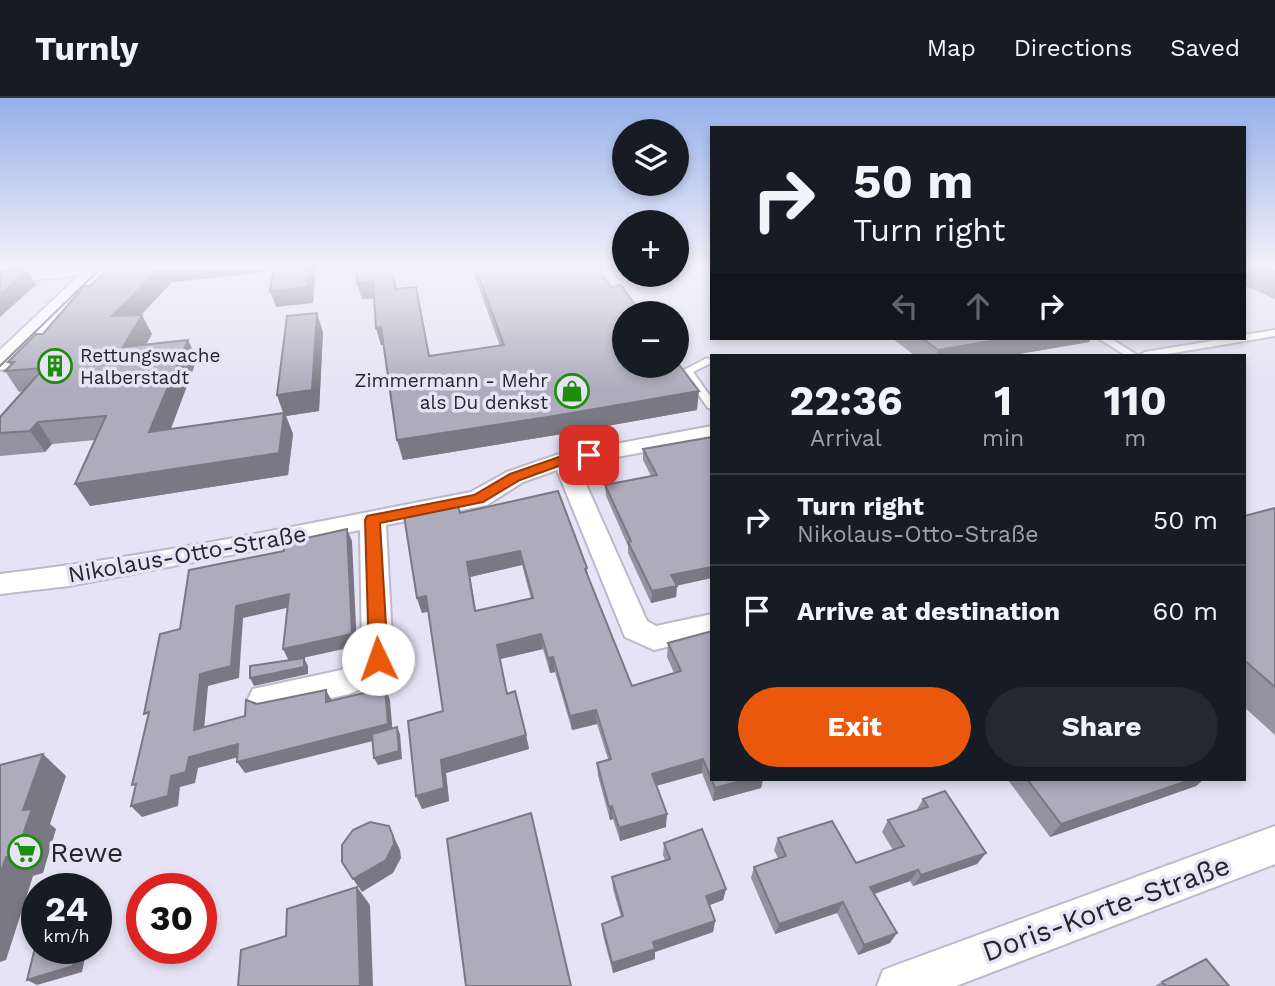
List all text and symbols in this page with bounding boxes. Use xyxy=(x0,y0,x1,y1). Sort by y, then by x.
text: Turnly xyxy=(35,29,138,68)
text: Map xyxy=(927,34,976,62)
text: Directions xyxy=(1014,34,1132,62)
text: Saved xyxy=(1170,34,1240,62)
map controls xyxy=(612,119,689,378)
button: layers xyxy=(612,119,689,196)
text: 50 m xyxy=(853,152,973,210)
icon: right xyxy=(738,154,829,245)
button: + xyxy=(612,210,689,287)
text: Turn right xyxy=(853,211,1005,249)
icon: left xyxy=(886,287,924,325)
icon: ahead xyxy=(959,287,997,325)
icon: right xyxy=(1032,287,1070,325)
button: − xyxy=(612,301,689,378)
place label: Rettungswache Halberstadt xyxy=(80,344,221,389)
building icon: Rettungswache Halberstadt xyxy=(36,347,74,385)
place label: Zimmermann - Mehr als Du denkst xyxy=(354,369,548,414)
shop icon: Zimmermann - Mehr als Du denkst xyxy=(553,372,591,410)
text: 22:36 xyxy=(789,376,903,425)
text: 1 xyxy=(994,376,1012,425)
text: 110 xyxy=(1103,376,1167,425)
pin xyxy=(559,425,619,485)
text: Arrival xyxy=(810,425,882,452)
text: min xyxy=(982,425,1024,452)
text: m xyxy=(1124,425,1146,452)
icon: arrive xyxy=(570,436,608,474)
text: Turn right xyxy=(797,491,924,521)
icon: right xyxy=(738,501,776,539)
text: 50 m xyxy=(1153,505,1218,535)
street label: Nikolaus-Otto-Straße xyxy=(66,520,308,589)
text: Nikolaus-Otto-Straße xyxy=(797,521,1038,548)
icon: arrive xyxy=(738,592,776,630)
text: Arrive at destination xyxy=(797,596,1060,626)
text: 60 m xyxy=(1152,596,1218,626)
position arrow xyxy=(341,622,415,696)
button: Exit xyxy=(738,687,971,767)
button: Share xyxy=(985,687,1218,767)
supermarket icon: Rewe xyxy=(6,833,44,871)
place label: Rewe xyxy=(50,836,123,869)
street label: Doris-Korte-Straße xyxy=(978,848,1234,969)
speed limit sign: 30 xyxy=(126,873,217,964)
text: 24 xyxy=(45,888,88,930)
text: km/h xyxy=(43,925,90,946)

